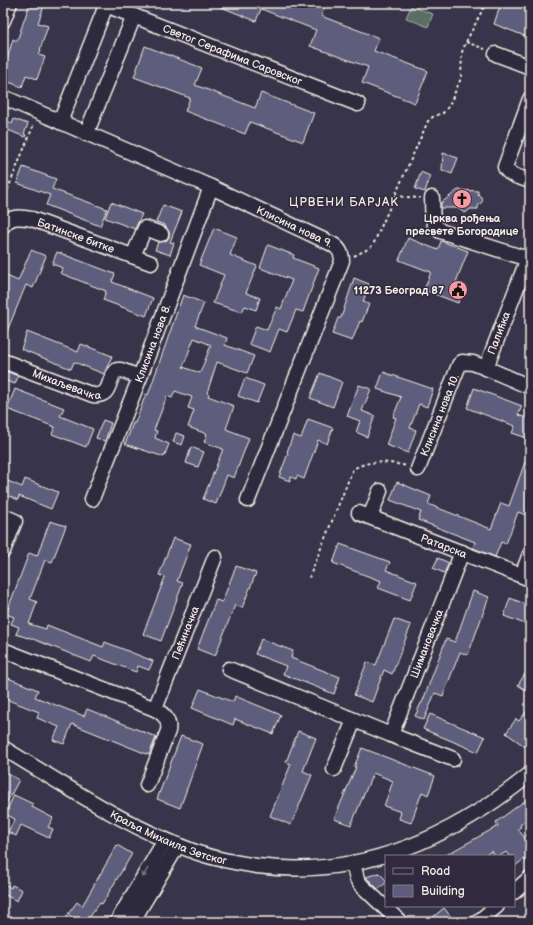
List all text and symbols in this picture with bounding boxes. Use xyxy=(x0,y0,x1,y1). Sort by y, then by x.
street label: Светог Серафима Саровског xyxy=(161,22,305,88)
church icon: Црква рођења пресвете Богородице xyxy=(451,188,473,210)
district label: ЦРВЕНИ БАРЈАК xyxy=(289,195,399,210)
street label: Клисина нова 9. xyxy=(254,203,335,250)
place label: Црква рођења пресвете Богородице xyxy=(406,212,518,238)
street label: Батинске битке xyxy=(36,215,116,255)
public building icon: 11273 Београд 87 xyxy=(447,279,469,301)
place label: 11273 Београд 87 xyxy=(354,284,444,297)
street label: Клисина нова 8. xyxy=(132,302,173,384)
street label: Палићка xyxy=(485,309,513,356)
street label: Михаљевачка xyxy=(31,366,102,402)
street label: Клисина нова 10. xyxy=(417,372,461,458)
street label: Ратарска xyxy=(419,531,469,561)
street label: Пећиначка xyxy=(169,604,202,661)
street label: Шимановачка xyxy=(407,607,446,680)
street label: Краља Михаила Зетског xyxy=(108,807,229,867)
legend xyxy=(385,855,515,907)
text: Road xyxy=(421,864,450,879)
one-way arrow xyxy=(142,867,149,879)
text: Building xyxy=(421,884,465,899)

